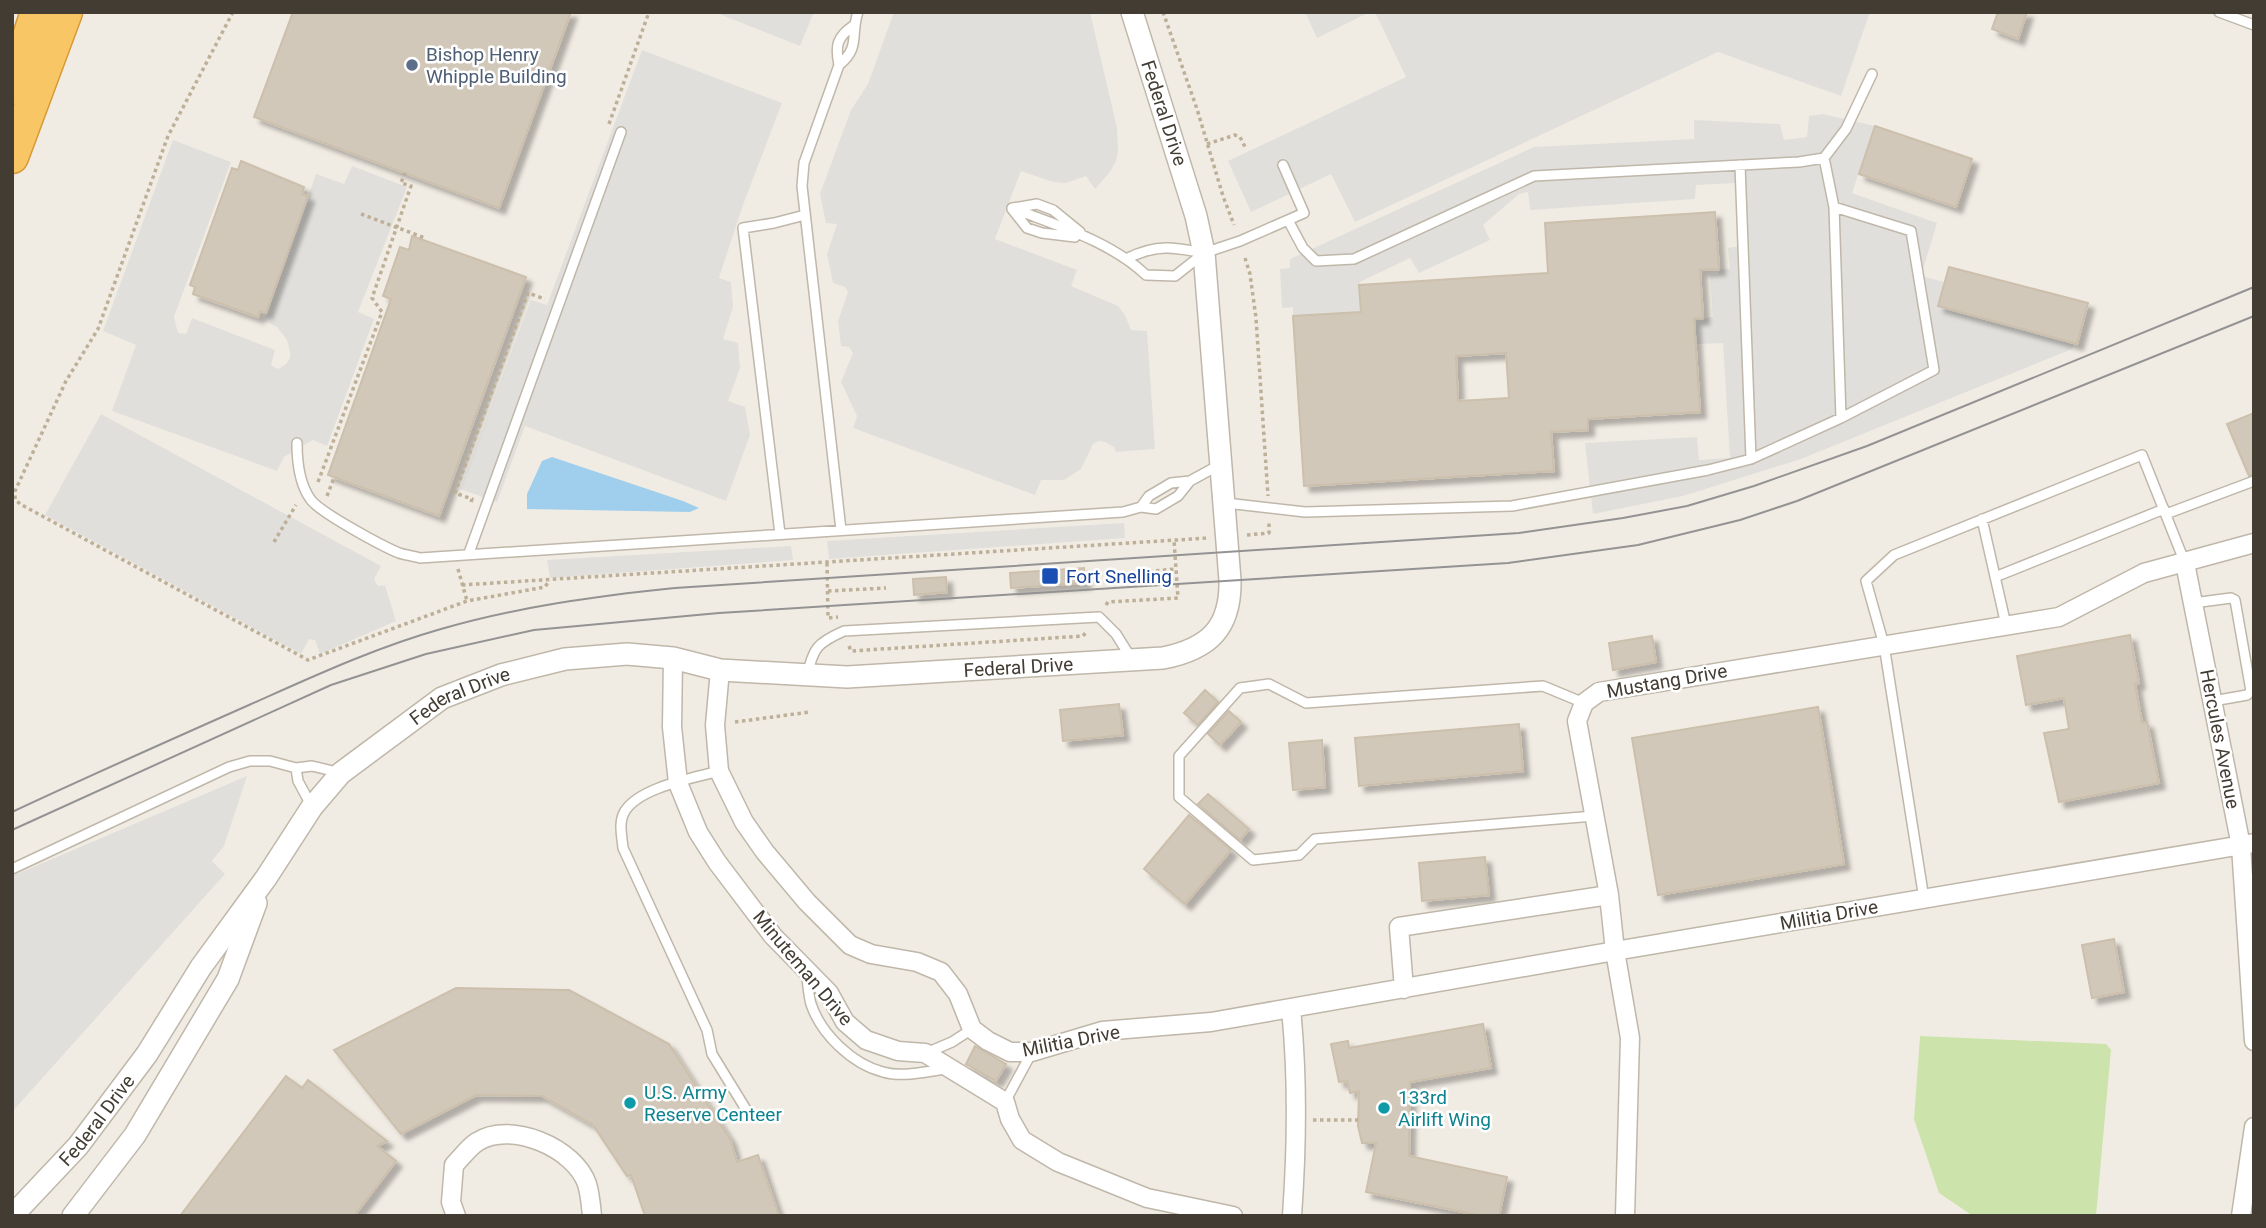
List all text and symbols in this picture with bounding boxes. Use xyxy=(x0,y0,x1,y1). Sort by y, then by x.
place label: Bishop Henry Whipple Building xyxy=(426,43,567,88)
marker: Bishop Henry Whipple Building xyxy=(404,57,420,73)
street label: Federal Drive xyxy=(1136,57,1192,169)
place label: Fort Snelling xyxy=(1066,565,1172,588)
marker: Fort Snelling xyxy=(1040,566,1060,586)
street label: Federal Drive xyxy=(963,652,1074,681)
street label: Mustang Drive xyxy=(1605,659,1729,703)
street label: Federal Drive xyxy=(405,662,512,730)
street label: Hercules Avenue xyxy=(2195,667,2245,811)
street label: Militia Drive xyxy=(1778,895,1880,935)
street label: Minuteman Drive xyxy=(748,906,858,1030)
street label: Militia Drive xyxy=(1020,1020,1122,1062)
street label: Federal Drive xyxy=(54,1070,139,1171)
place label: U.S. Army Reserve Centeer xyxy=(644,1081,782,1126)
place label: 133rd Airlift Wing xyxy=(1398,1086,1491,1131)
marker: U.S. Army Reserve Centeer xyxy=(622,1095,638,1111)
marker: 133rd Airlift Wing xyxy=(1376,1100,1392,1116)

